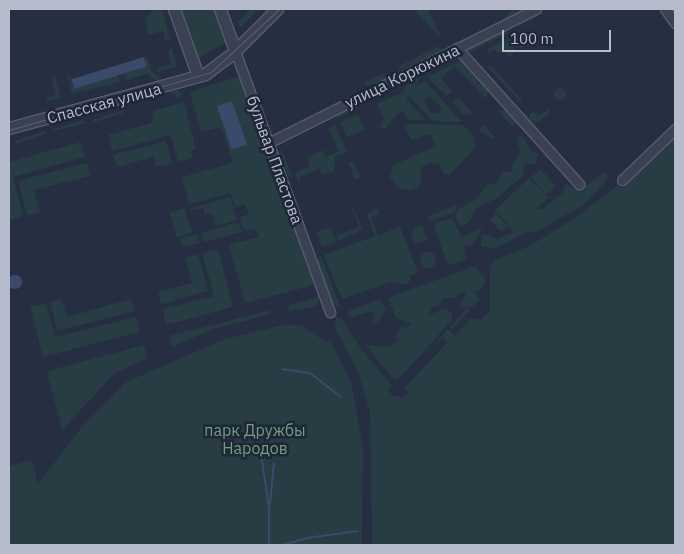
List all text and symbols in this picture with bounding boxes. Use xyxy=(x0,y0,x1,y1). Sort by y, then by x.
scale bar xyxy=(504,20,613,52)
text: 100 m xyxy=(510,29,554,48)
street label: улица Корюкина xyxy=(342,40,462,112)
street label: Спасская улица xyxy=(45,79,163,127)
street label: бульвар Пластова xyxy=(243,93,307,227)
park label: парк Дружбы Народов xyxy=(204,420,306,458)

